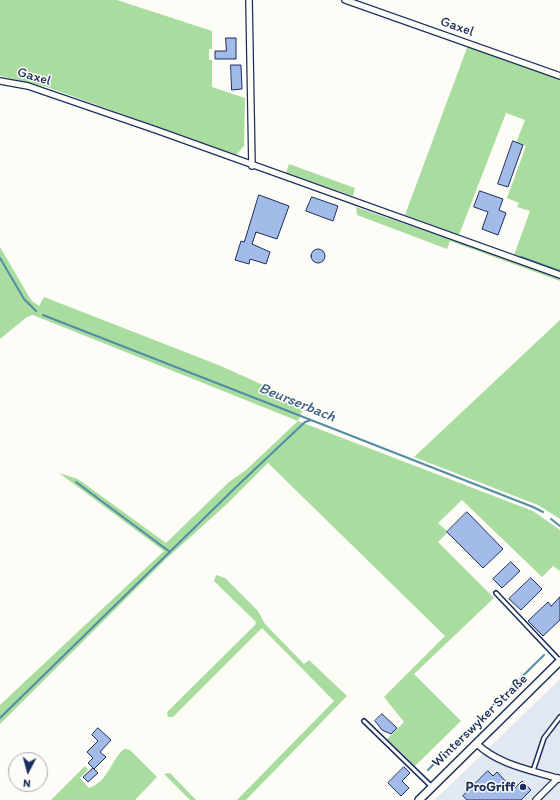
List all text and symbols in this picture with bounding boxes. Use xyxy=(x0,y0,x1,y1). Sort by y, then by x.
street label: Gaxel xyxy=(438,13,476,41)
street label: Gaxel xyxy=(15,64,53,90)
water label: Beurserbach xyxy=(256,379,338,427)
street label: Winterswyker Straße xyxy=(429,671,531,771)
north arrow xyxy=(8,752,48,792)
text: N xyxy=(22,777,31,790)
place label: ProGriff xyxy=(466,779,515,795)
marker: ProGriff xyxy=(518,782,528,792)

